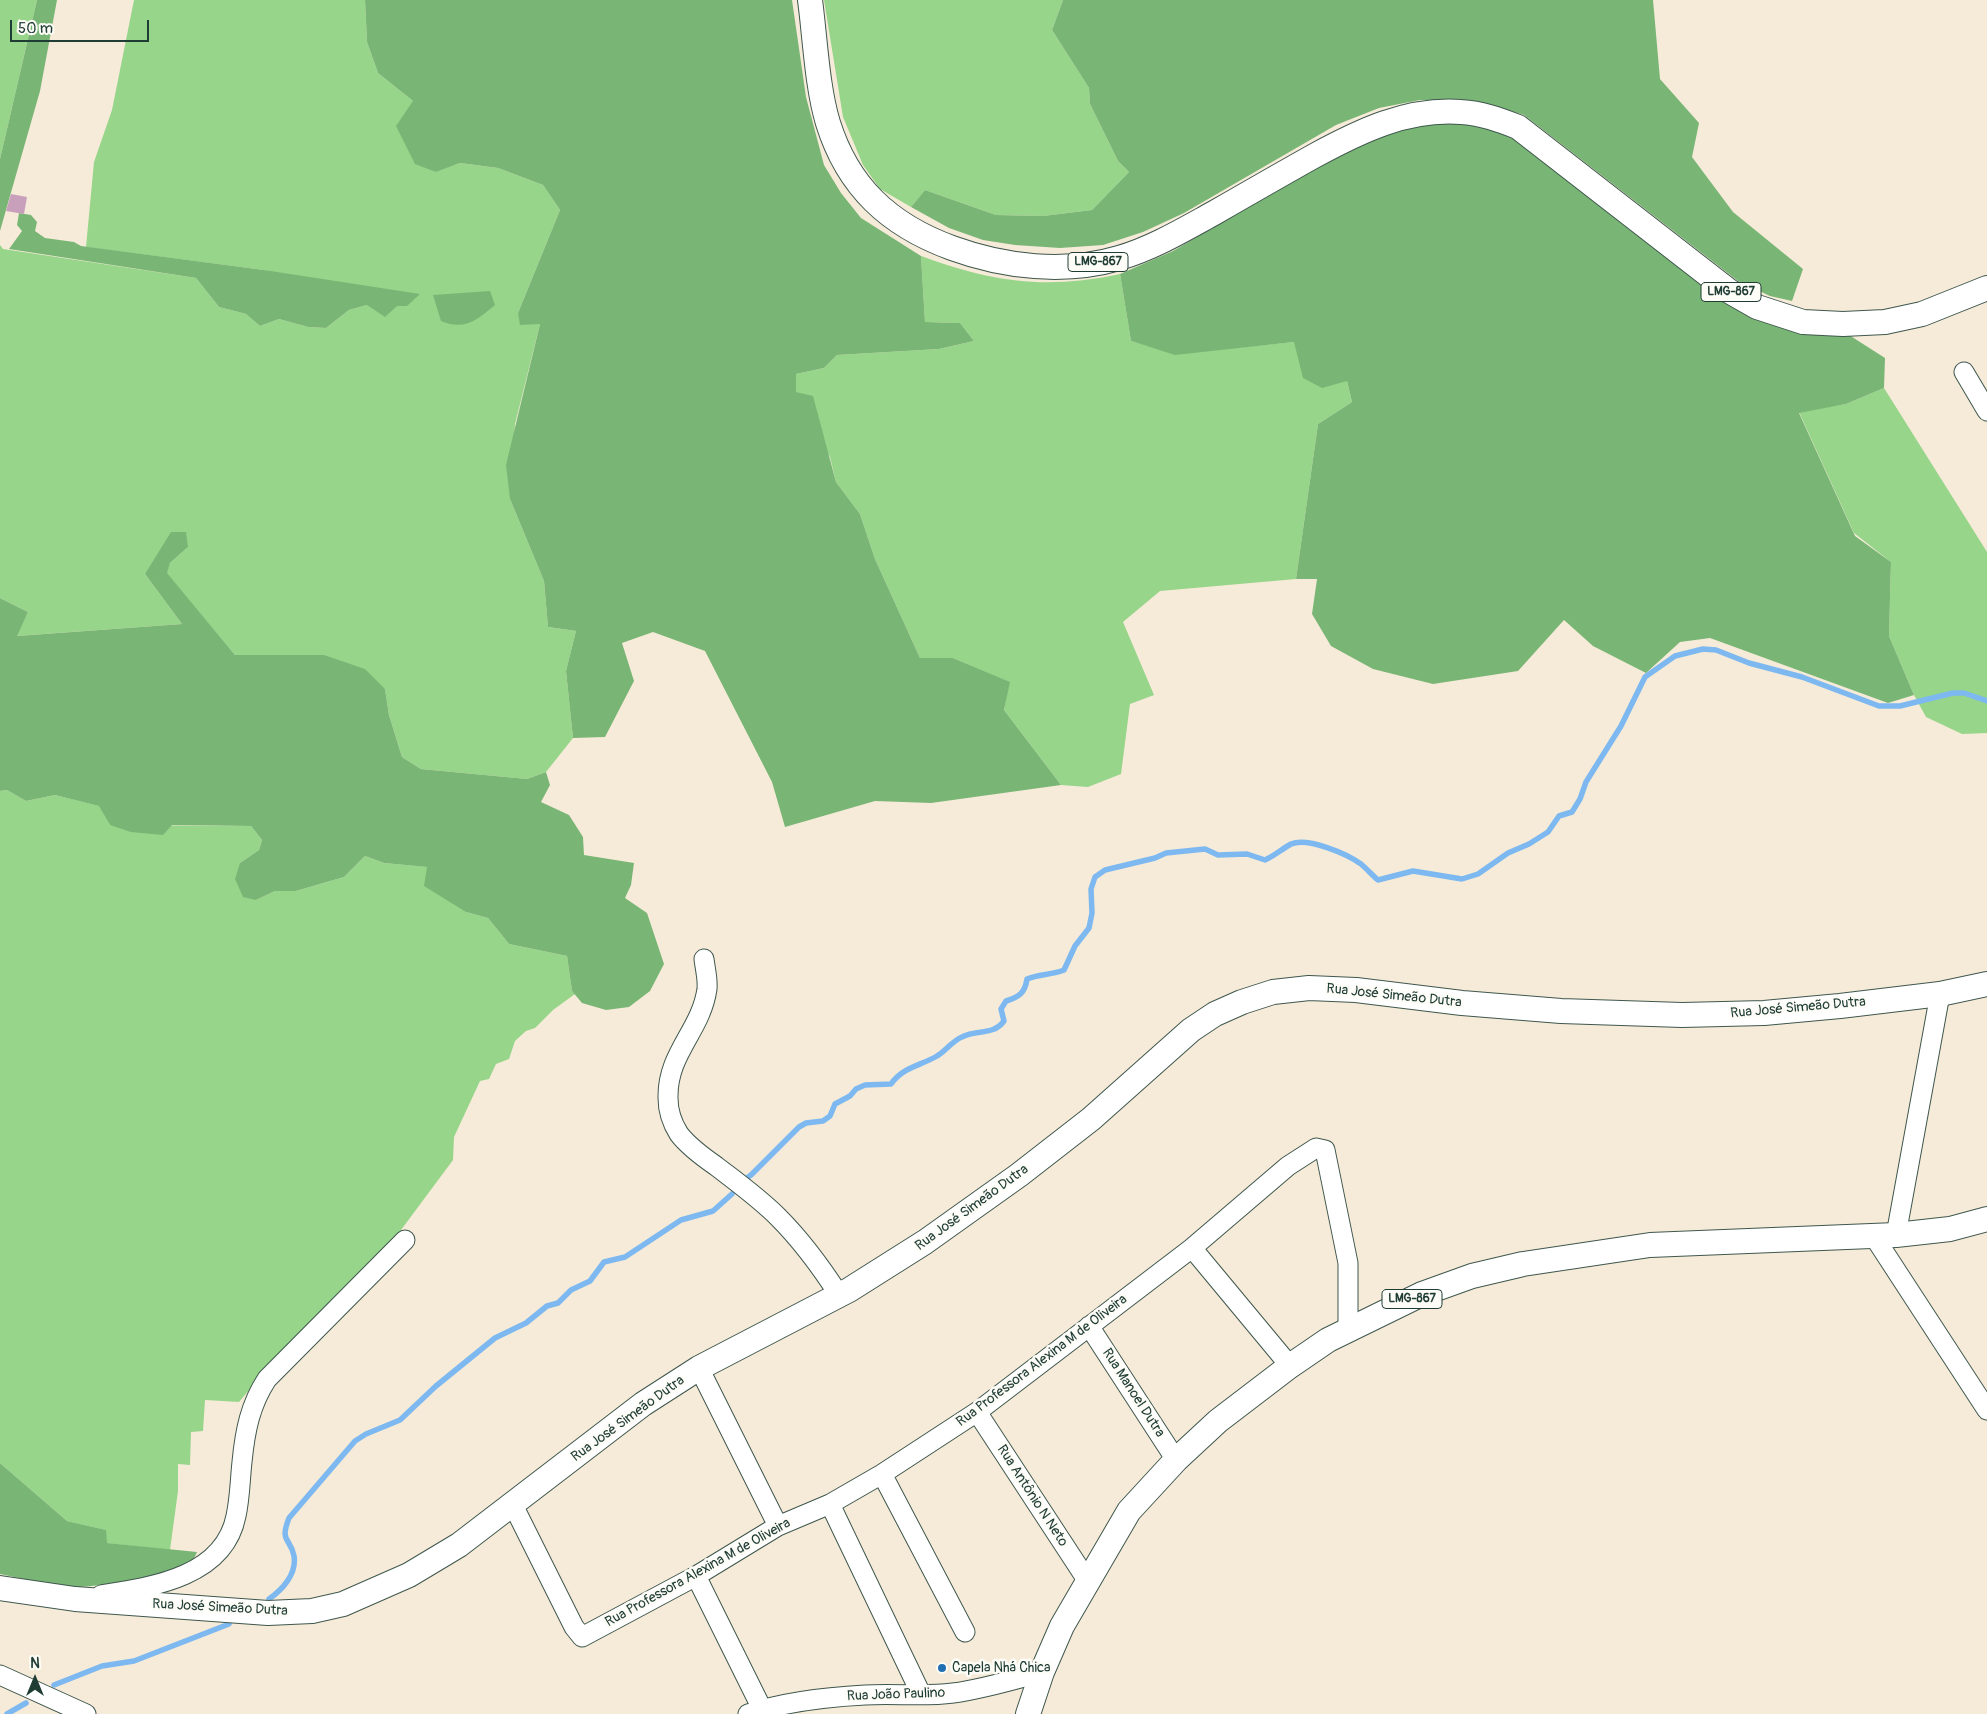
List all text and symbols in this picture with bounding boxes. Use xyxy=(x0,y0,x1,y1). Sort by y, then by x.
scale bar xyxy=(12,10,151,42)
text: 50 m xyxy=(18,19,53,38)
road number: LMG-867 xyxy=(1068,252,1128,272)
road number: LMG-867 xyxy=(1701,282,1761,302)
street label: Rua José Simeão Dutra xyxy=(1326,981,1462,1011)
street label: Rua José Simeão Dutra xyxy=(1730,994,1866,1022)
street label: Rua José Simeão Dutra xyxy=(912,1161,1032,1255)
road number: LMG-867 xyxy=(1382,1290,1442,1308)
street label: Rua Professora Alexina M de Oliveira xyxy=(953,1291,1131,1431)
street label: Rua Manoel Dutra xyxy=(1098,1345,1168,1441)
street label: Rua José Simeão Dutra xyxy=(568,1372,688,1466)
street label: Rua Antônio N Neto xyxy=(993,1442,1071,1550)
street label: Rua Professora Alexina M de Oliveira xyxy=(602,1515,794,1631)
street label: Rua José Simeão Dutra xyxy=(152,1596,288,1620)
north arrow xyxy=(10,1654,60,1704)
text: N xyxy=(30,1655,40,1672)
place label: Capela Nhá Chica xyxy=(952,1660,1051,1676)
marker: Capela Nhá Chica xyxy=(936,1662,948,1674)
street label: Rua João Paulino xyxy=(846,1685,946,1705)

